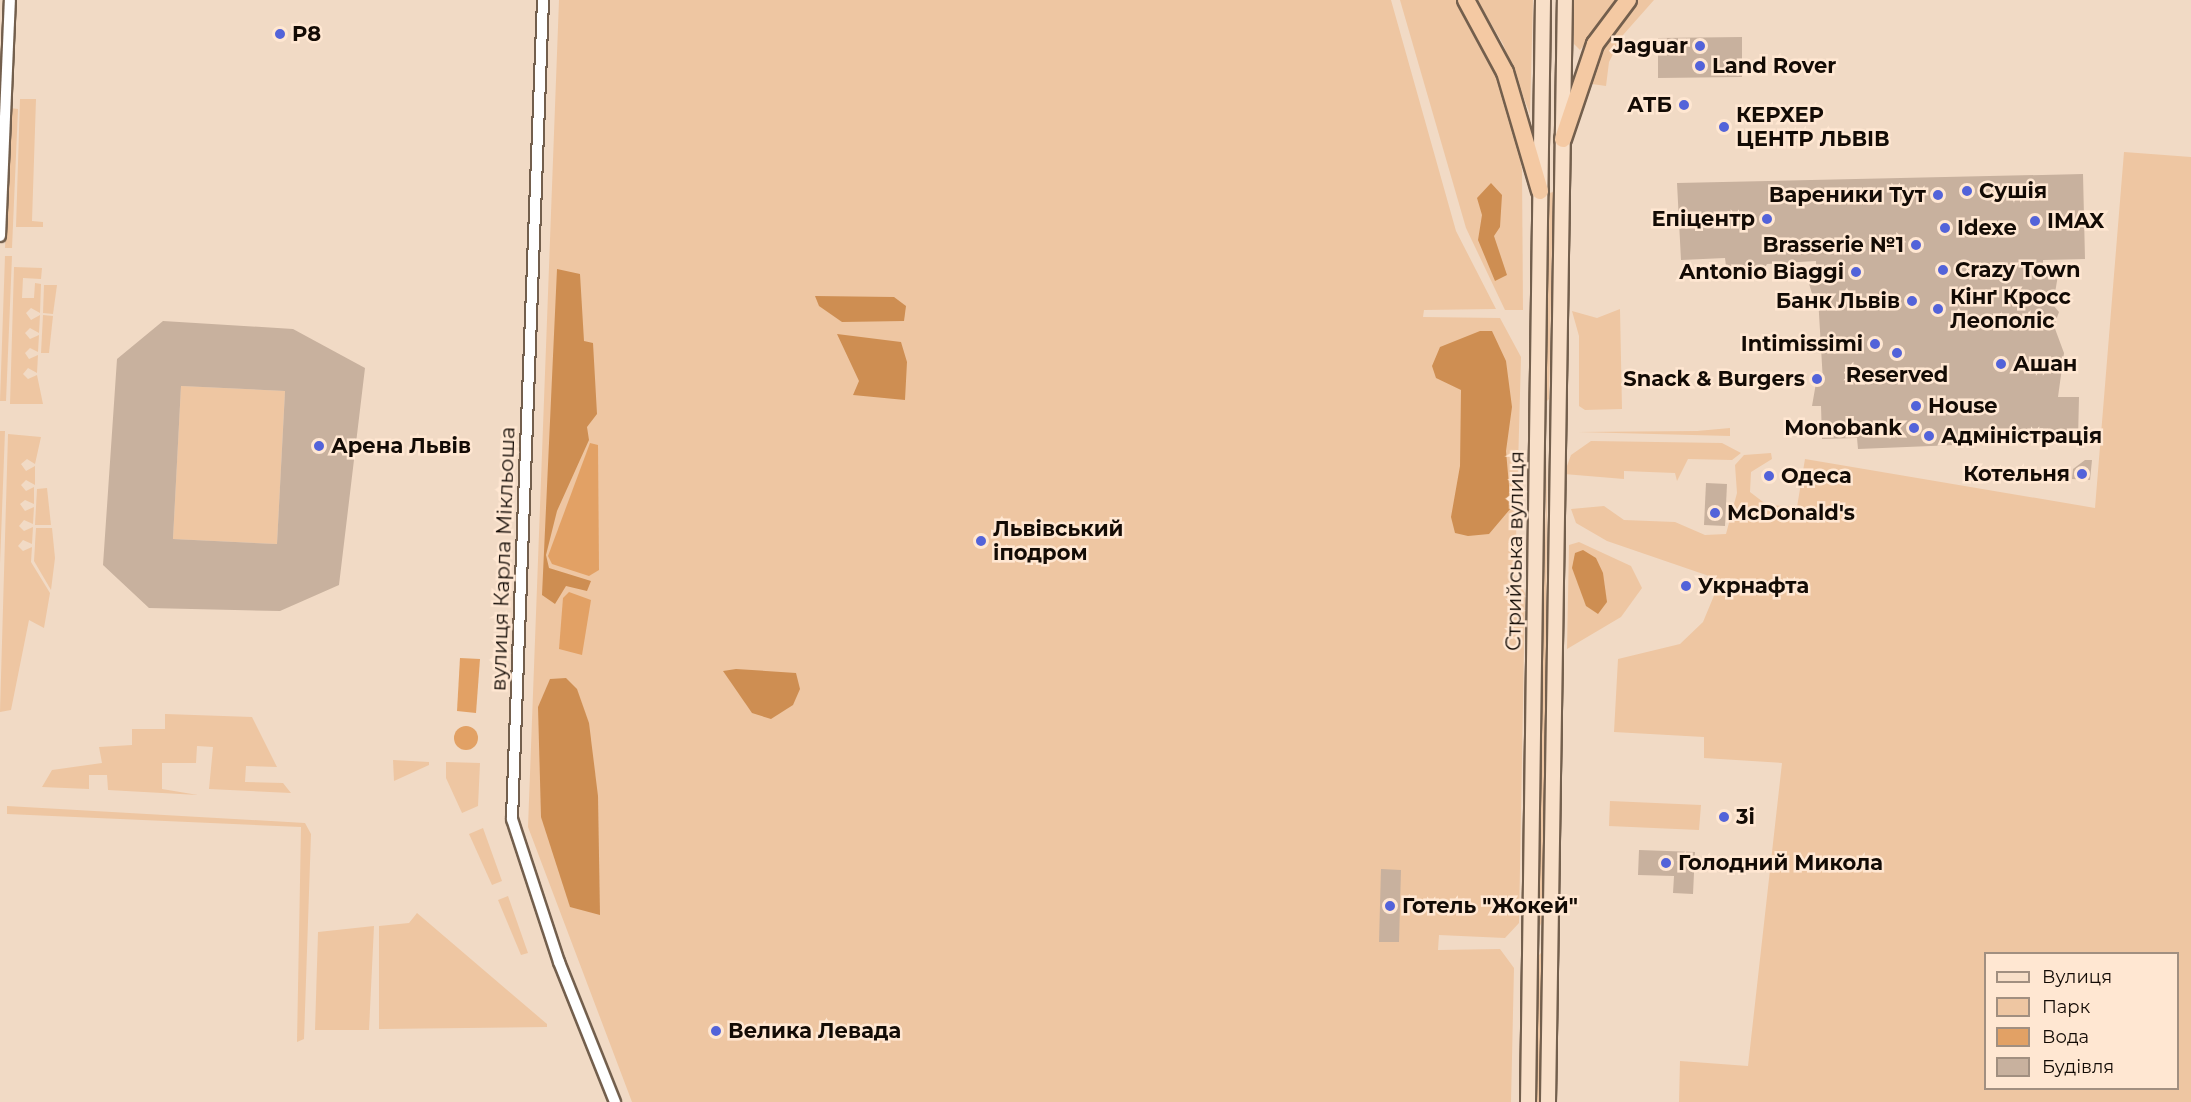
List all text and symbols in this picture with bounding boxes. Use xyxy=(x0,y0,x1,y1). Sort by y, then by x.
place label: P8 xyxy=(292,21,321,47)
marker: P8 xyxy=(273,27,287,41)
place label: Jaguar xyxy=(1612,33,1688,59)
marker: Jaguar xyxy=(1693,39,1707,53)
place label: Land Rover xyxy=(1712,53,1836,79)
marker: Land Rover xyxy=(1693,59,1707,73)
place label: АТБ xyxy=(1627,92,1672,118)
marker: АТБ xyxy=(1677,98,1691,112)
place label: КЕРХЕР ЦЕНТР ЛЬВІВ xyxy=(1736,102,1890,152)
marker: КЕРХЕР ЦЕНТР ЛЬВІВ xyxy=(1717,120,1731,134)
place label: Сушія xyxy=(1979,178,2047,204)
place label: Вареники Тут xyxy=(1769,182,1926,208)
marker: Сушія xyxy=(1960,184,1974,198)
marker: Вареники Тут xyxy=(1931,188,1945,202)
place label: Епіцентр xyxy=(1651,206,1755,232)
place label: IMAX xyxy=(2047,208,2104,234)
marker: Епіцентр xyxy=(1760,212,1774,226)
marker: IMAX xyxy=(2028,214,2042,228)
place label: Idexe xyxy=(1957,215,2017,241)
marker: Idexe xyxy=(1938,221,1952,235)
place label: Brasserie №1 xyxy=(1762,232,1904,258)
marker: Brasserie №1 xyxy=(1909,238,1923,252)
place label: Crazy Town xyxy=(1955,257,2081,283)
place label: Antonio Biaggi xyxy=(1679,259,1844,285)
marker: Crazy Town xyxy=(1936,263,1950,277)
marker: Antonio Biaggi xyxy=(1849,265,1863,279)
place label: Кінґ Кросс Леополіс xyxy=(1950,284,2071,334)
place label: Банк Львів xyxy=(1776,288,1900,314)
marker: Банк Львів xyxy=(1905,294,1919,308)
marker: Кінґ Кросс Леополіс xyxy=(1931,302,1945,316)
place label: Intimissimi xyxy=(1741,331,1863,357)
marker: Intimissimi xyxy=(1868,337,1882,351)
marker: Reserved xyxy=(1890,346,1904,360)
place label: Ашан xyxy=(2013,351,2077,377)
marker: Ашан xyxy=(1994,357,2008,371)
place label: Reserved xyxy=(1846,362,1948,388)
place label: Snack & Burgers xyxy=(1623,366,1805,392)
marker: Snack & Burgers xyxy=(1810,372,1824,386)
place label: House xyxy=(1928,393,1998,419)
marker: House xyxy=(1909,399,1923,413)
place label: Monobank xyxy=(1784,415,1902,441)
marker: Monobank xyxy=(1907,421,1921,435)
place label: Адміністрація xyxy=(1941,423,2102,449)
street label: вулиця Карла Мікльоша xyxy=(486,426,520,692)
marker: Адміністрація xyxy=(1922,429,1936,443)
place label: Арена Львів xyxy=(331,433,471,459)
marker: Арена Львів xyxy=(312,439,326,453)
street label: Стрийська вулиця xyxy=(1501,451,1529,651)
place label: Котельня xyxy=(1963,461,2070,487)
place label: Одеса xyxy=(1781,463,1852,489)
marker: Котельня xyxy=(2075,467,2089,481)
marker: Одеса xyxy=(1762,469,1776,483)
place label: McDonald's xyxy=(1727,500,1855,526)
marker: McDonald's xyxy=(1708,506,1722,520)
place label: Львівський іподром xyxy=(993,516,1123,566)
marker: Львівський іподром xyxy=(974,534,988,548)
place label: Укрнафта xyxy=(1698,573,1809,599)
marker: Укрнафта xyxy=(1679,579,1693,593)
place label: 3і xyxy=(1736,804,1755,830)
marker: 3і xyxy=(1717,810,1731,824)
place label: Голодний Микола xyxy=(1678,850,1883,876)
marker: Голодний Микола xyxy=(1659,856,1673,870)
place label: Готель "Жокей" xyxy=(1402,893,1578,919)
marker: Готель "Жокей" xyxy=(1383,899,1397,913)
legend xyxy=(1984,952,2179,1090)
text: Вулиця xyxy=(2042,966,2112,988)
text: Парк xyxy=(2042,996,2090,1018)
place label: Велика Левада xyxy=(728,1018,901,1044)
marker: Велика Левада xyxy=(709,1024,723,1038)
text: Вода xyxy=(2042,1026,2089,1048)
text: Будівля xyxy=(2042,1056,2114,1078)

